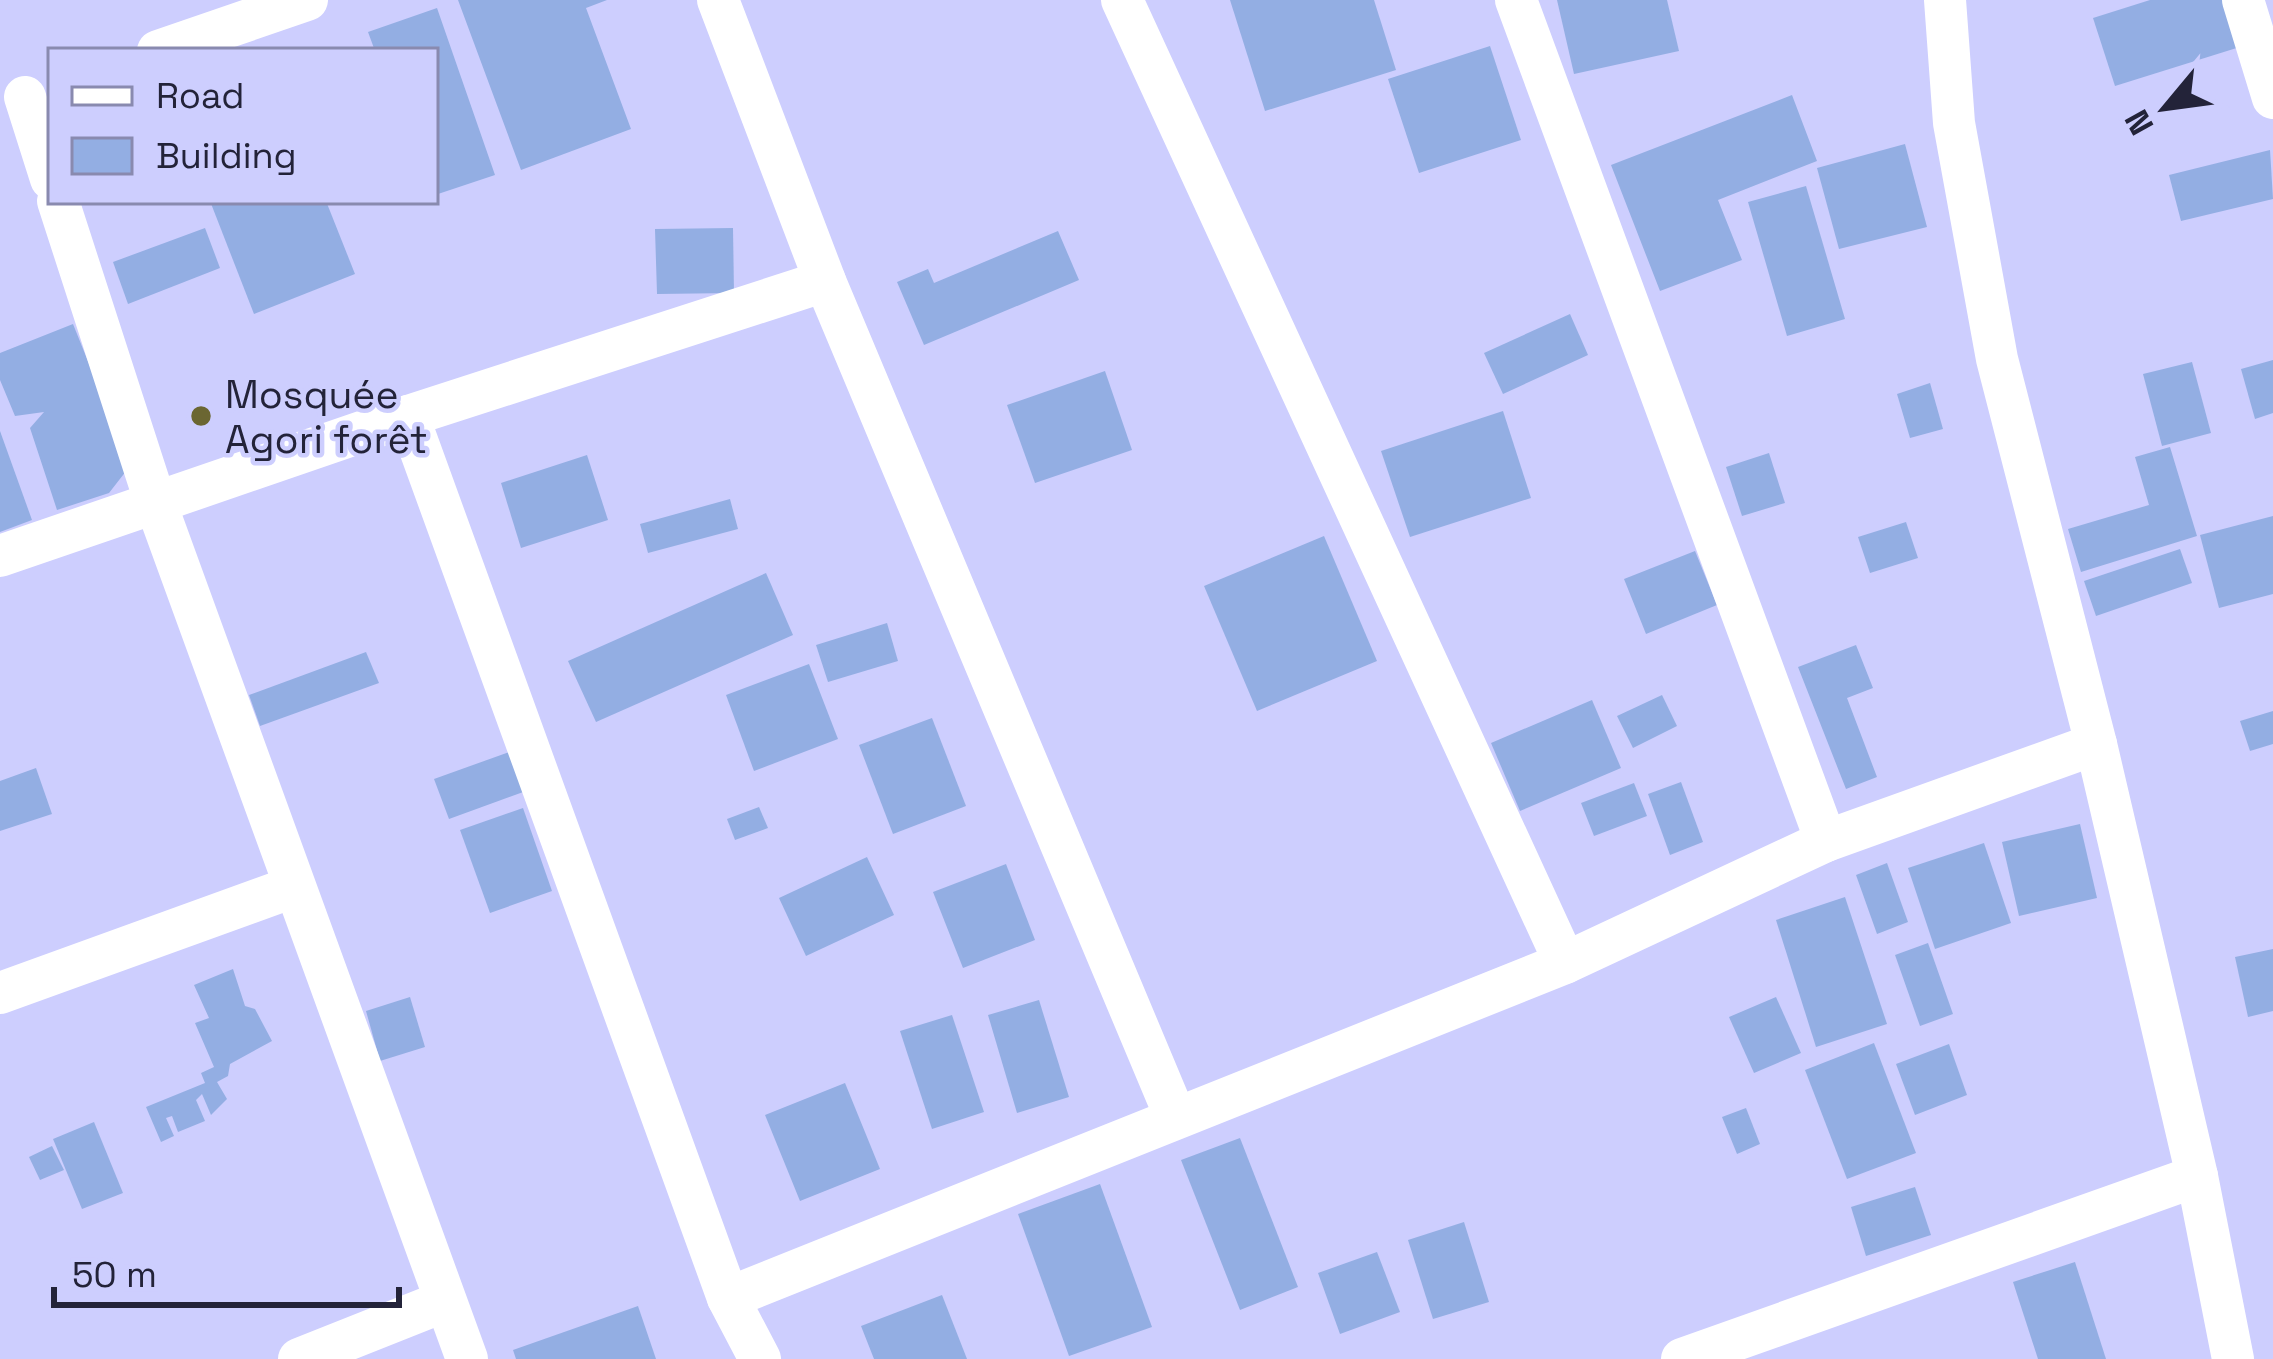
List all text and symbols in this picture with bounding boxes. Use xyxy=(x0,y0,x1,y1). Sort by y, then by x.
legend xyxy=(48,48,438,204)
north arrow xyxy=(2105,48,2225,168)
text: Road xyxy=(156,73,244,119)
text: N xyxy=(2116,102,2163,142)
text: Building xyxy=(156,133,297,179)
place label: Mosquée Agori forêt xyxy=(225,370,428,464)
marker: Mosquée Agori forêt xyxy=(188,403,214,429)
scale bar xyxy=(54,1233,399,1307)
text: 50 m xyxy=(72,1252,157,1298)

